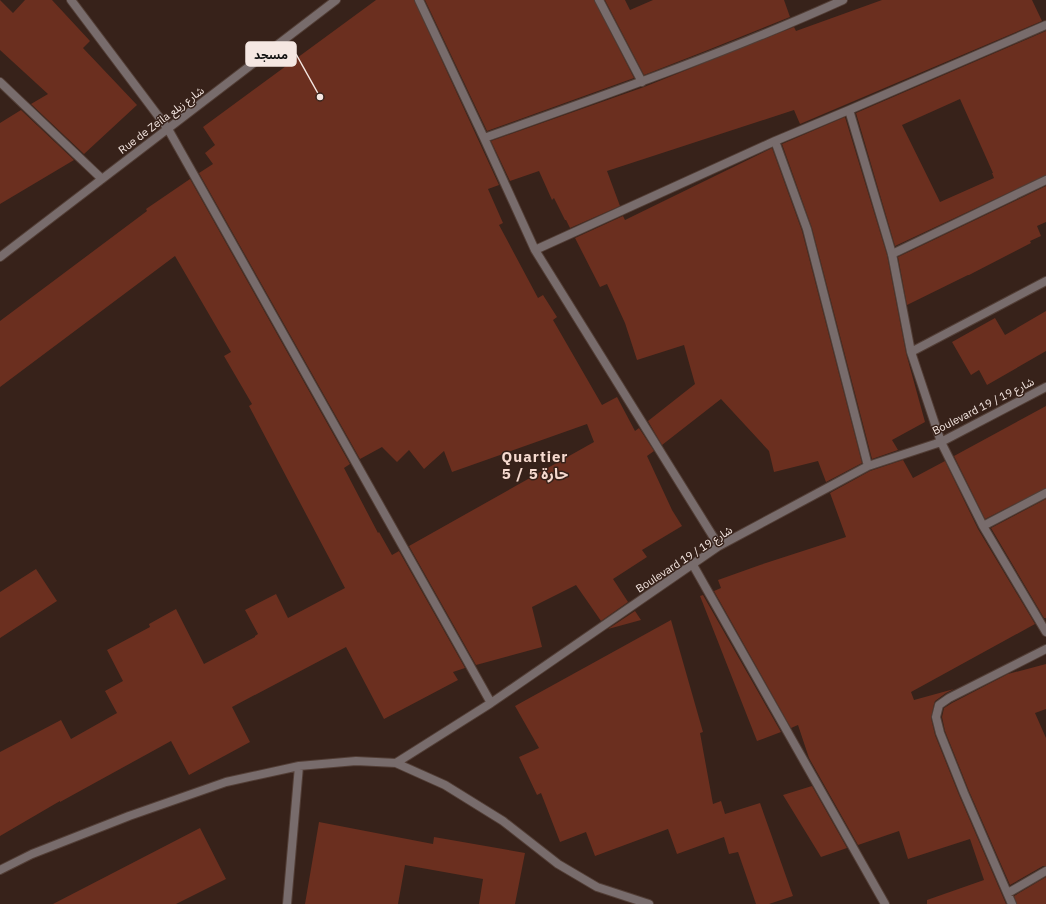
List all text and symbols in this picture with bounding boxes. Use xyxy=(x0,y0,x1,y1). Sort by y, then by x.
callout: مسجد xyxy=(246,42,296,66)
text: مسجد xyxy=(254,47,288,62)
street label: Rue de Zeila شارع زيلع xyxy=(115,83,208,158)
street label: Boulevard 19 / شارع 19 xyxy=(930,374,1037,439)
district label: Quartier 5 / حارة 5 xyxy=(502,447,569,483)
street label: Boulevard 19 / شارع 19 xyxy=(633,522,736,596)

